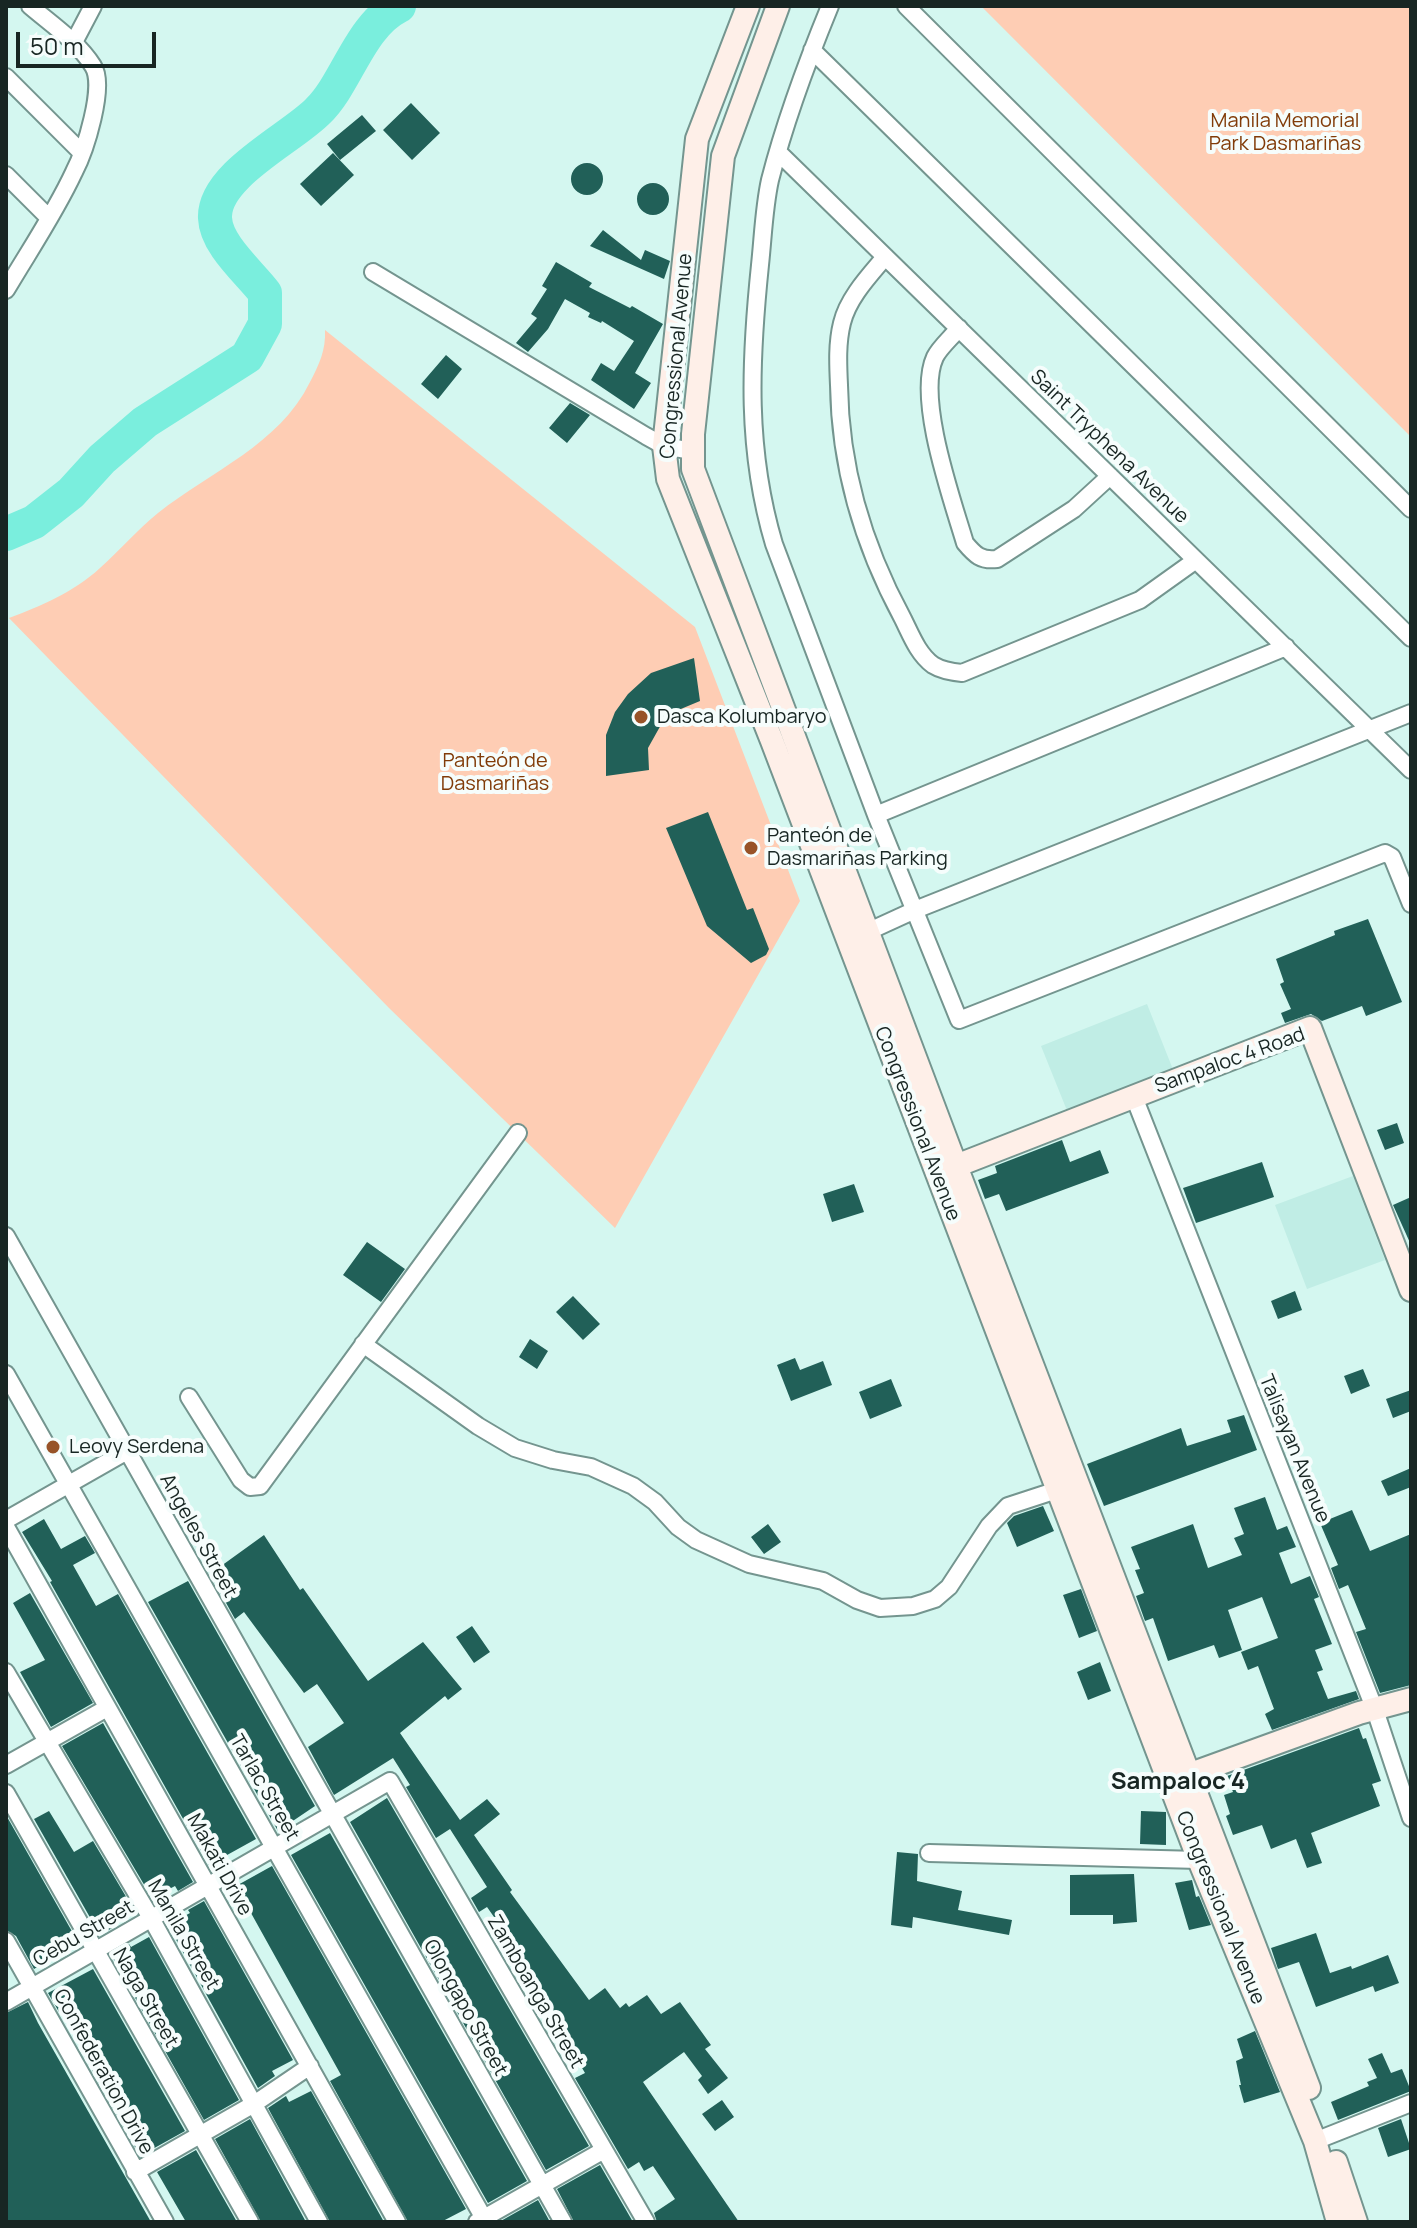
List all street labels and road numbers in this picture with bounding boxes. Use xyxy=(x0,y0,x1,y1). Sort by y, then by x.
street label: Congressional Avenue xyxy=(656,252,698,460)
street label: Saint Tryphena Avenue xyxy=(1025,365,1193,529)
street label: Congressional Avenue xyxy=(869,1023,965,1225)
street label: Sampaloc 4 Road xyxy=(1152,1023,1308,1099)
street label: Talisayan Avenue xyxy=(1253,1371,1335,1527)
street label: Angeles Street xyxy=(154,1470,242,1602)
street label: Tarlac Street xyxy=(224,1731,304,1845)
street label: Congressional Avenue xyxy=(1170,1808,1270,2008)
street label: Makati Drive xyxy=(181,1810,257,1920)
street label: Manila Street xyxy=(142,1876,224,1994)
street label: Cebu Street xyxy=(29,1895,139,1973)
street label: Zamboanga Street xyxy=(481,1911,589,2073)
street label: Olongapo Street xyxy=(418,1936,512,2080)
street label: Naga Street xyxy=(107,1944,183,2052)
street label: Confederation Drive xyxy=(48,1985,158,2159)

